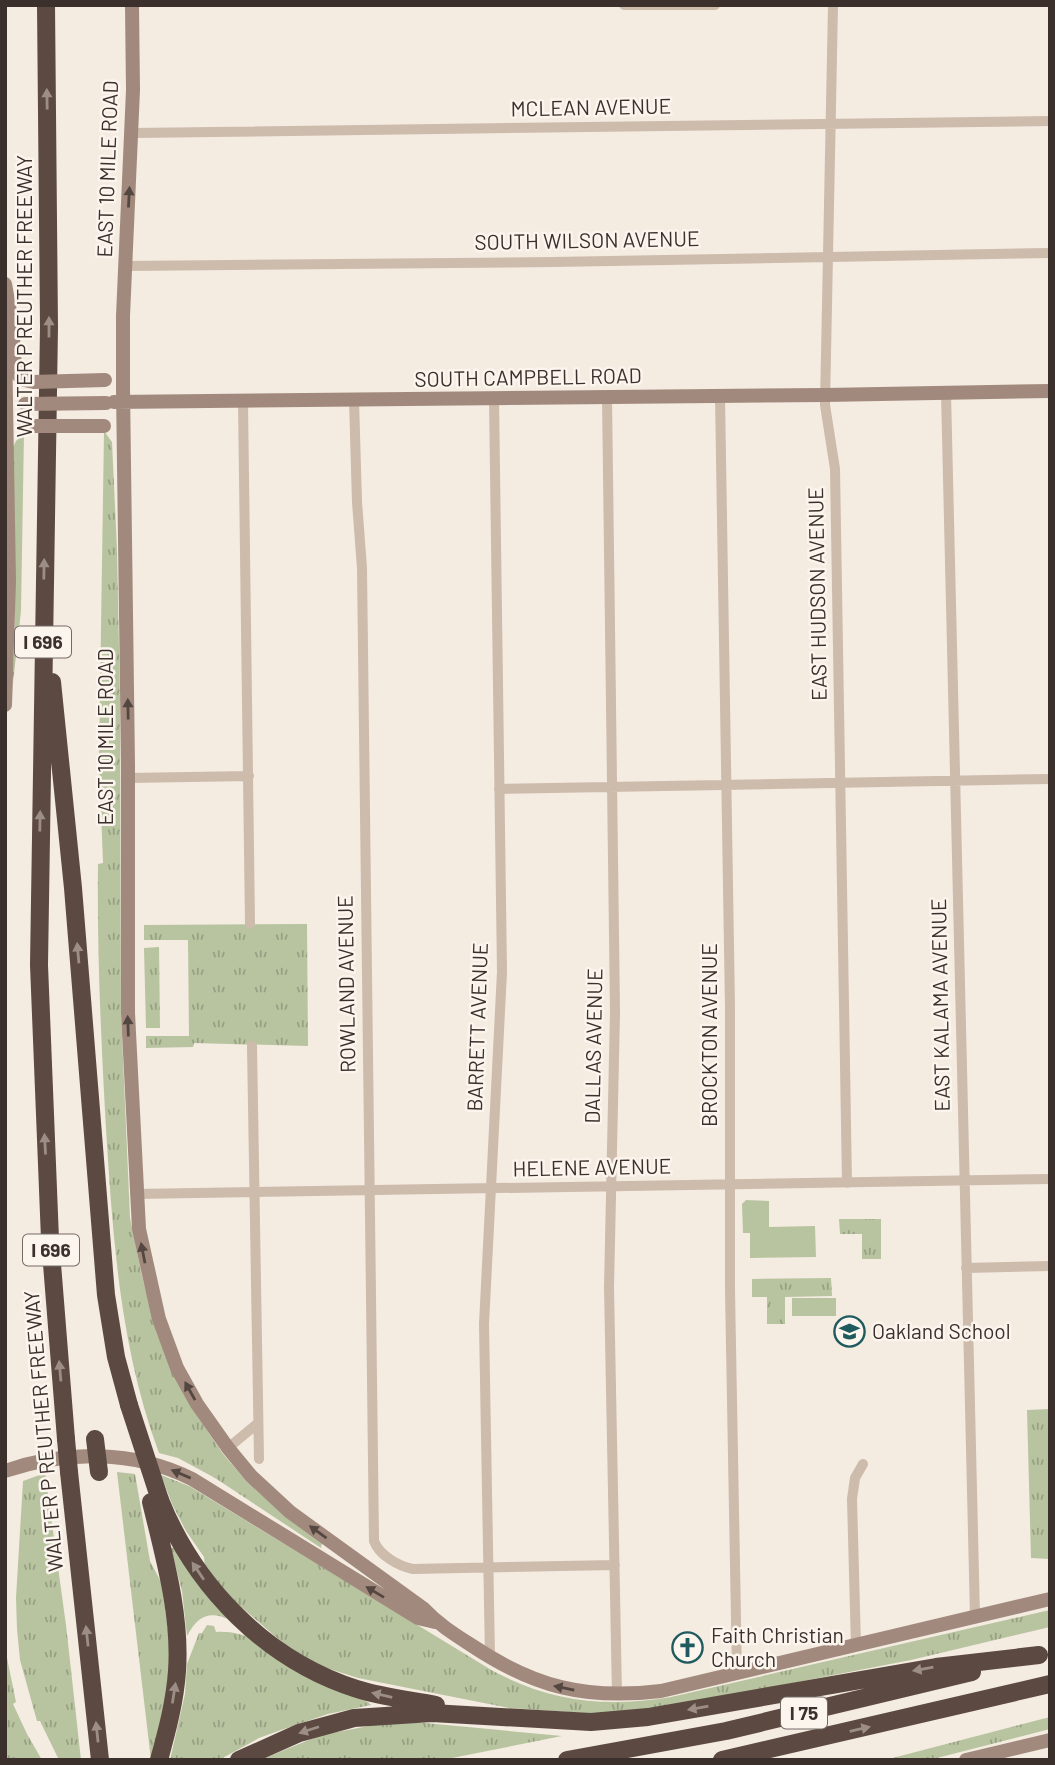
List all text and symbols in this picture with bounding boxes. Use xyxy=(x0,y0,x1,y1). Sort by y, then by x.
street label: EAST 10 MILE ROAD xyxy=(91,80,122,258)
one-way arrow xyxy=(41,88,53,110)
street label: MCLEAN AVENUE xyxy=(510,93,671,120)
street label: WALTER P REUTHER FREEWAY xyxy=(11,155,36,437)
one-way arrow xyxy=(123,186,134,208)
street label: SOUTH WILSON AVENUE xyxy=(474,225,700,254)
one-way arrow xyxy=(43,316,55,338)
street label: SOUTH CAMPBELL ROAD xyxy=(414,362,642,391)
street label: EAST HUDSON AVENUE xyxy=(802,487,831,701)
one-way arrow xyxy=(38,558,49,580)
road number: I 696 xyxy=(15,626,71,657)
street label: EAST 10 MILE ROAD xyxy=(92,649,117,826)
one-way arrow xyxy=(122,698,134,720)
one-way arrow xyxy=(34,810,46,832)
street label: ROWLAND AVENUE xyxy=(331,895,360,1073)
street label: EAST KALAMA AVENUE xyxy=(925,898,954,1112)
one-way arrow xyxy=(72,942,83,964)
street label: BARRETT AVENUE xyxy=(461,942,492,1112)
street label: BROCKTON AVENUE xyxy=(696,943,721,1127)
street label: DALLAS AVENUE xyxy=(579,968,606,1124)
one-way arrow xyxy=(123,1015,134,1037)
one-way arrow xyxy=(40,1133,51,1155)
street label: HELENE AVENUE xyxy=(512,1153,672,1180)
road number: I 696 xyxy=(23,1234,79,1266)
one-way arrow xyxy=(138,1242,149,1264)
street label: WALTER P REUTHER FREEWAY xyxy=(18,1289,67,1573)
school or university icon: Oakland School xyxy=(832,1315,866,1349)
place label: Oakland School xyxy=(872,1318,1011,1343)
one-way arrow xyxy=(54,1360,65,1382)
one-way arrow xyxy=(184,1382,196,1401)
one-way arrow xyxy=(170,1469,191,1480)
one-way arrow xyxy=(309,1525,327,1539)
one-way arrow xyxy=(192,1561,205,1580)
one-way arrow xyxy=(366,1585,385,1598)
place label: Faith Christian Church xyxy=(711,1622,844,1671)
one-way arrow xyxy=(81,1625,92,1647)
church icon: Faith Christian Church xyxy=(671,1631,705,1665)
one-way arrow xyxy=(911,1664,933,1675)
one-way arrow xyxy=(169,1682,180,1704)
one-way arrow xyxy=(553,1682,575,1693)
one-way arrow xyxy=(371,1689,393,1700)
road number: I 75 xyxy=(781,1698,827,1728)
one-way arrow xyxy=(687,1703,709,1714)
one-way arrow xyxy=(92,1721,103,1743)
one-way arrow xyxy=(849,1723,871,1734)
one-way arrow xyxy=(298,1725,319,1735)

